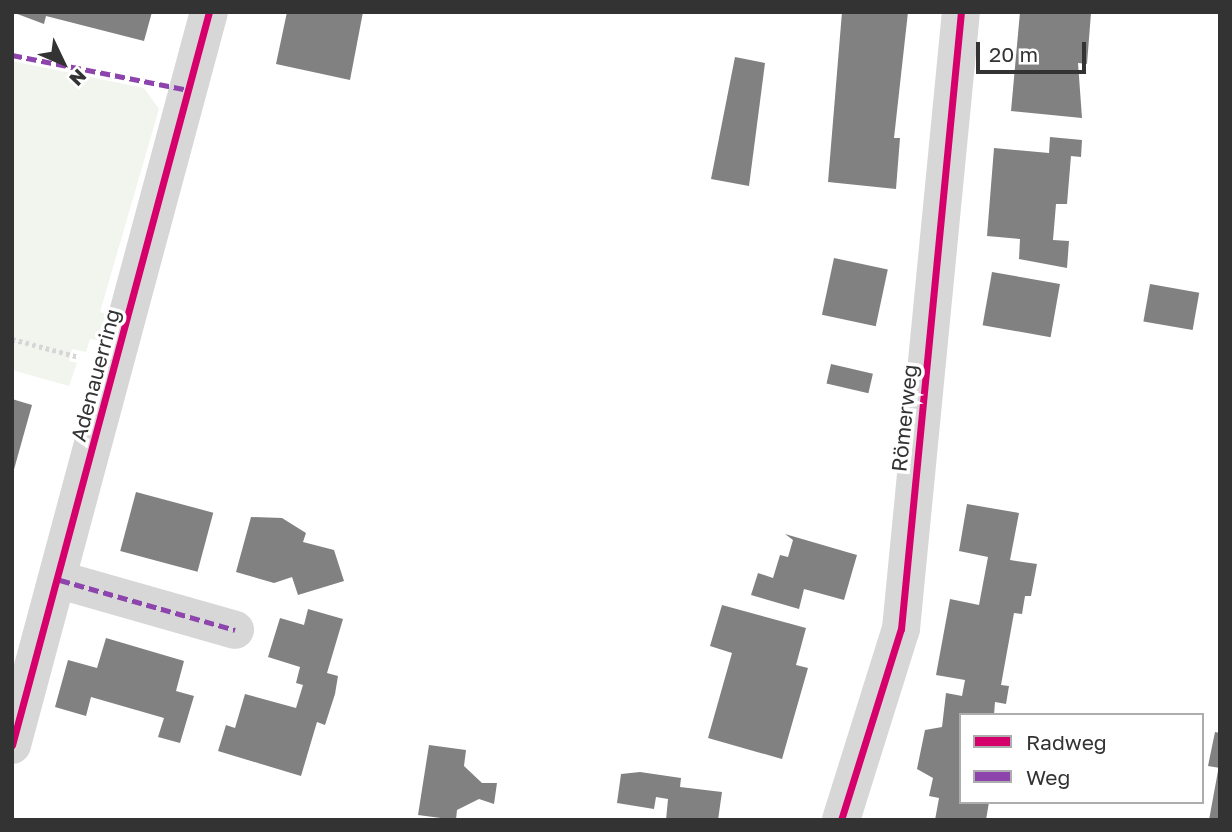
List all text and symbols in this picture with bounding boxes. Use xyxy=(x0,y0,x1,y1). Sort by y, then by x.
north arrow xyxy=(28,28,98,98)
scale bar xyxy=(980,28,1090,72)
text: 20 m xyxy=(989,41,1038,67)
text: N xyxy=(65,65,92,91)
street label: Adenauerring xyxy=(65,306,125,444)
street label: Römerweg xyxy=(886,363,922,473)
legend xyxy=(959,713,1204,804)
text: Radweg xyxy=(1026,729,1107,755)
text: Weg xyxy=(1026,764,1070,790)

